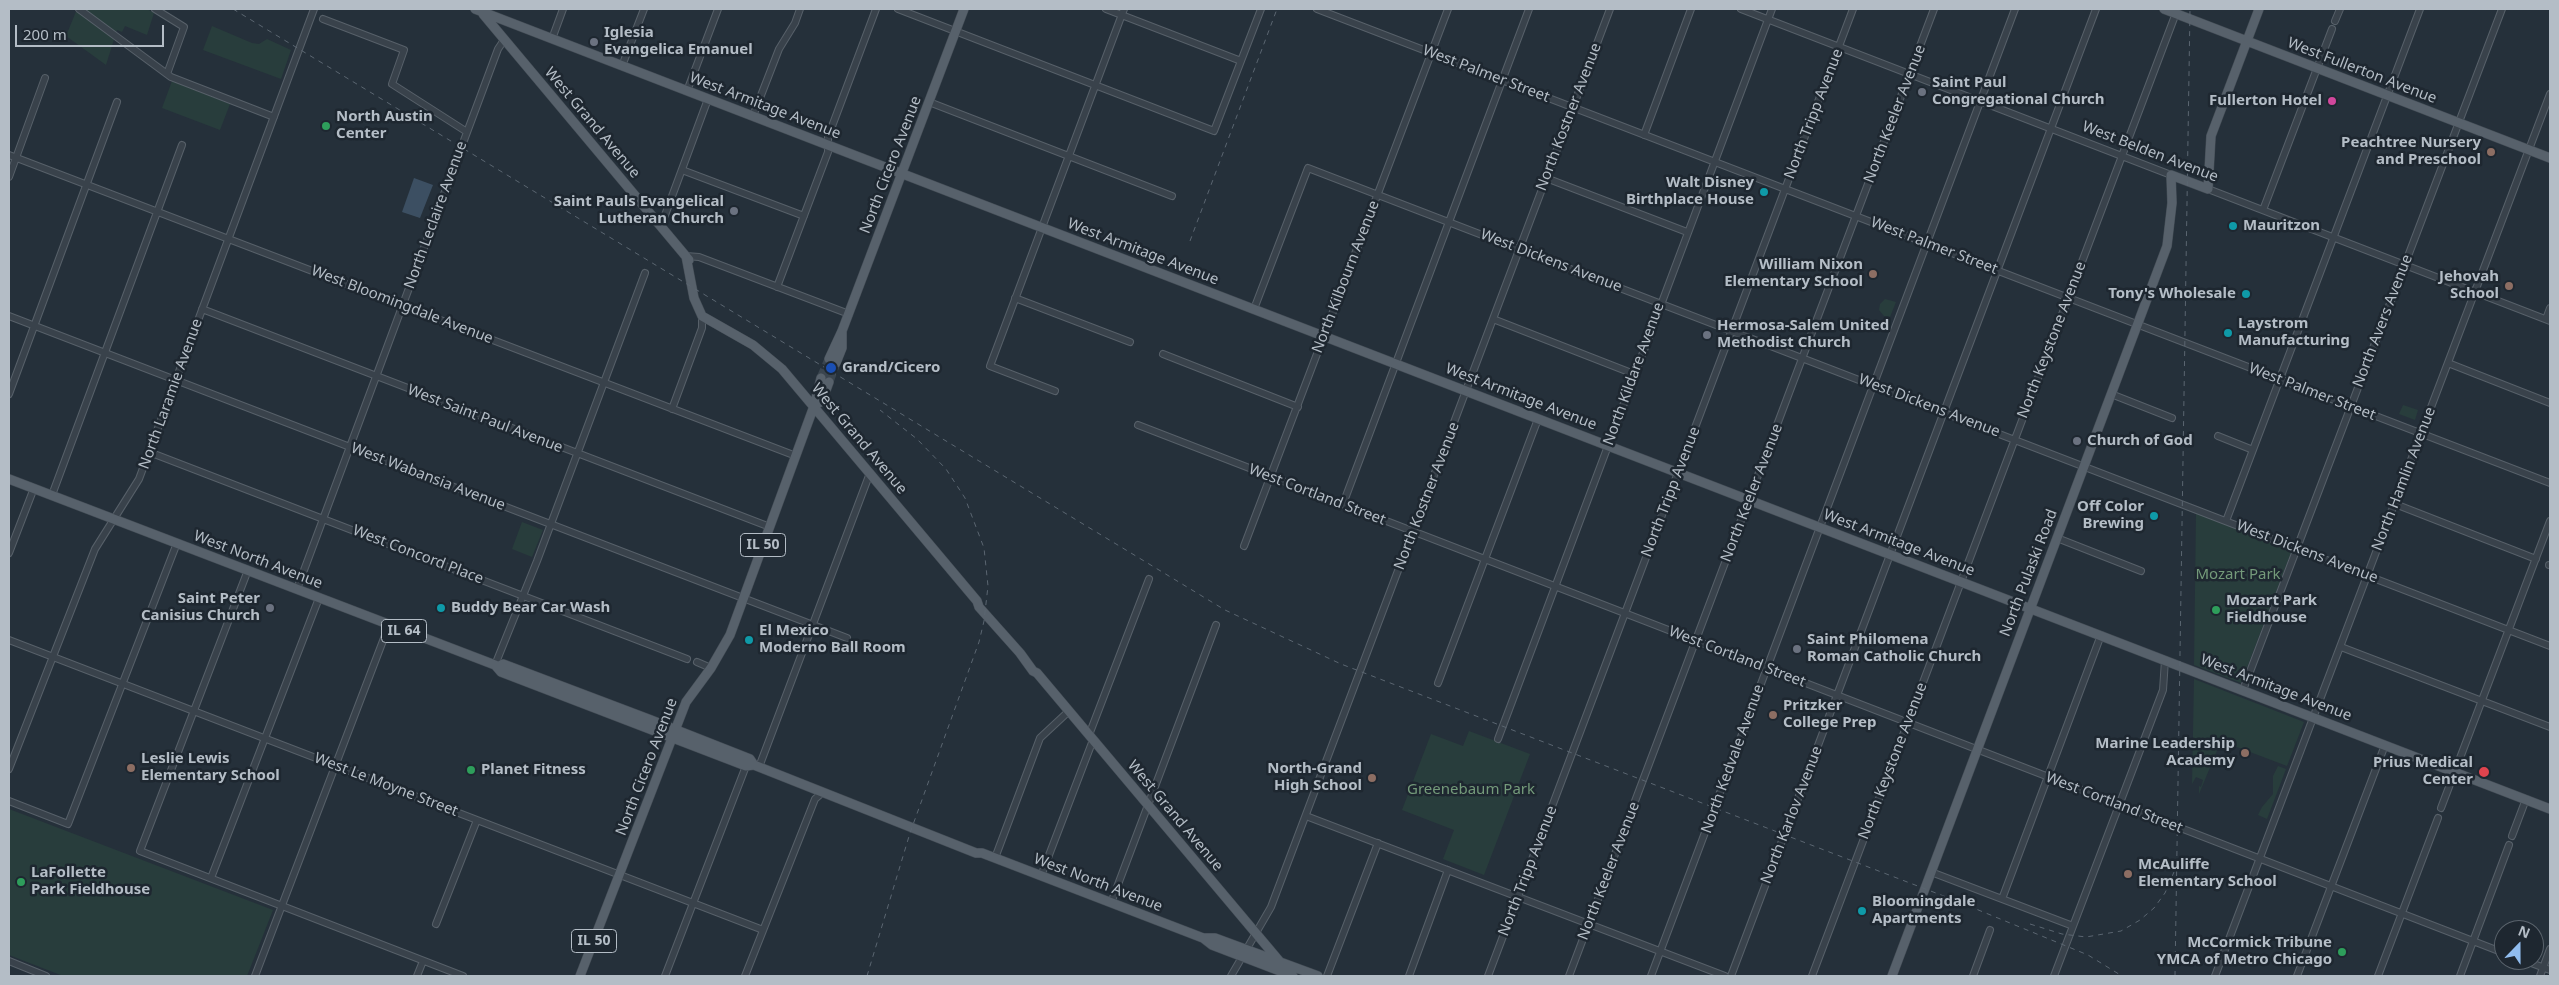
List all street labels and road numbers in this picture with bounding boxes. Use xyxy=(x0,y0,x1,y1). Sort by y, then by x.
street label: West Fullerton Avenue xyxy=(2285,34,2439,108)
street label: North Kostner Avenue xyxy=(1533,41,1605,193)
street label: West Palmer Street xyxy=(1420,42,1552,106)
street label: North Keeler Avenue xyxy=(1860,42,1930,186)
street label: North Tripp Avenue xyxy=(1781,46,1847,182)
street label: West Grand Avenue xyxy=(540,64,644,182)
street label: West Armitage Avenue xyxy=(687,69,843,143)
street label: North Cicero Avenue xyxy=(856,94,926,236)
street label: West Belden Avenue xyxy=(2079,118,2221,186)
street label: North Leclaire Avenue xyxy=(401,139,471,291)
street label: North Kilbourn Avenue xyxy=(1309,198,1383,356)
street label: West Palmer Street xyxy=(1868,214,2000,278)
street label: West Armitage Avenue xyxy=(1065,215,1221,289)
street label: West Dickens Avenue xyxy=(1478,226,1624,296)
street label: North Avers Avenue xyxy=(2349,252,2417,390)
street label: North Keystone Avenue xyxy=(2014,259,2090,421)
street label: West Bloomingdale Avenue xyxy=(309,262,495,348)
street label: North Kildare Avenue xyxy=(1600,300,1668,448)
street label: North Laramie Avenue xyxy=(135,316,207,472)
street label: West Armitage Avenue xyxy=(1443,360,1599,434)
street label: West Palmer Street xyxy=(2246,360,2378,424)
street label: West Dickens Avenue xyxy=(1856,371,2002,441)
street label: West Grand Avenue xyxy=(807,380,911,498)
street label: West Saint Paul Avenue xyxy=(405,381,565,457)
street label: North Hamlin Avenue xyxy=(2368,405,2440,553)
street label: North Kostner Avenue xyxy=(1391,420,1463,572)
street label: North Keeler Avenue xyxy=(1717,421,1787,565)
street label: North Tripp Avenue xyxy=(1638,424,1704,560)
street label: West Wabansia Avenue xyxy=(348,439,508,515)
street label: West Cortland Street xyxy=(1246,461,1388,529)
street label: West Armitage Avenue xyxy=(1821,506,1977,580)
street label: North Pulaski Road xyxy=(1996,507,2062,639)
street label: West Dickens Avenue xyxy=(2234,517,2380,587)
street label: West Concord Place xyxy=(350,522,486,588)
street label: West North Avenue xyxy=(191,527,325,593)
road number: IL 50 xyxy=(740,534,786,556)
road number: IL 64 xyxy=(382,620,426,642)
street label: West Cortland Street xyxy=(1666,623,1808,691)
street label: West Armitage Avenue xyxy=(2198,651,2354,725)
street label: North Keystone Avenue xyxy=(1855,680,1931,842)
street label: North Kedvale Avenue xyxy=(1698,682,1768,836)
street label: North Cicero Avenue xyxy=(612,696,682,838)
street label: North Karlov Avenue xyxy=(1757,744,1827,886)
street label: West Le Moyne Street xyxy=(312,749,460,821)
street label: West Grand Avenue xyxy=(1123,757,1227,875)
street label: West Cortland Street xyxy=(2043,769,2185,837)
street label: North Keeler Avenue xyxy=(1574,799,1644,943)
street label: North Tripp Avenue xyxy=(1495,803,1561,939)
street label: West North Avenue xyxy=(1031,850,1165,916)
road number: IL 50 xyxy=(572,929,616,952)

